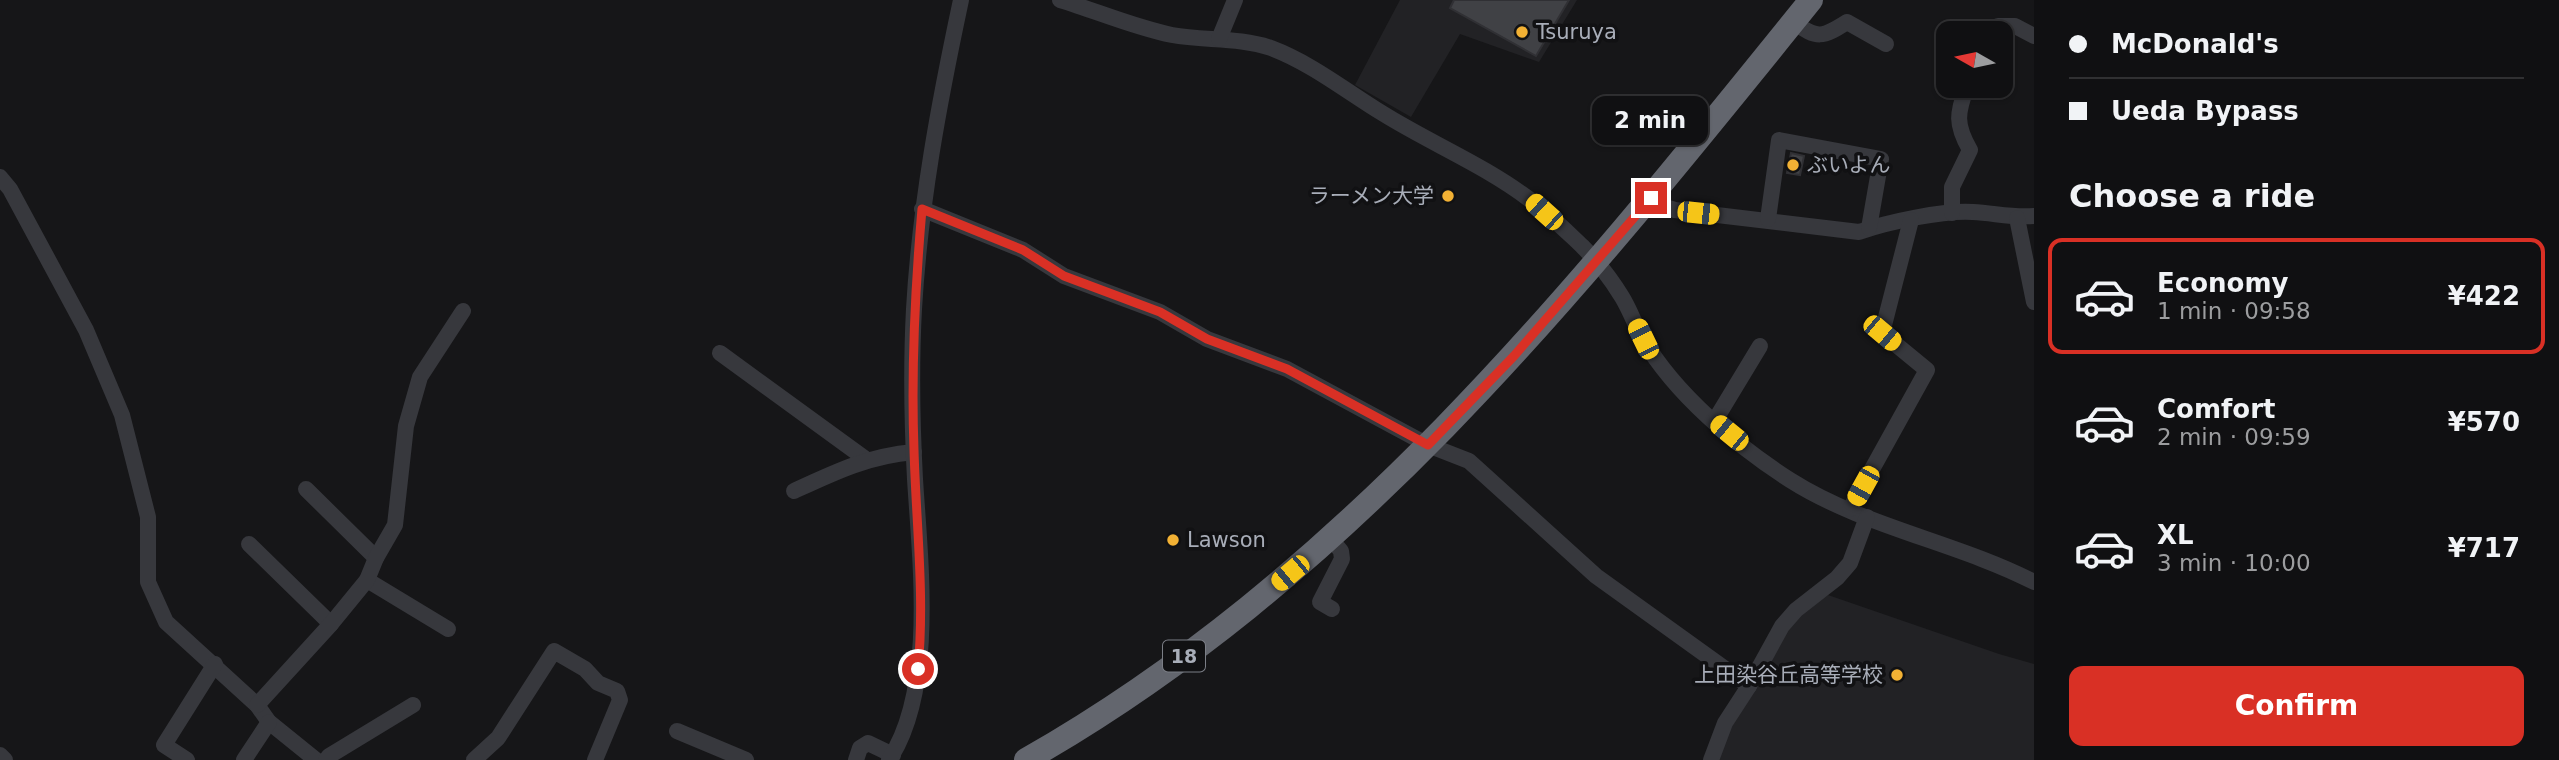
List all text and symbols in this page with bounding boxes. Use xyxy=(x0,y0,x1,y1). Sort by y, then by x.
place label: Tsuruya xyxy=(1535,20,1617,44)
north arrow xyxy=(1936,21,2012,98)
map controls xyxy=(1936,21,2013,98)
marker: Tsuruya xyxy=(1514,24,1530,40)
text: McDonald's xyxy=(2111,29,2279,59)
callout: 2 min xyxy=(1593,96,1709,146)
text: Ueda Bypass xyxy=(2111,96,2299,126)
text: 2 min xyxy=(1614,107,1686,133)
place label: ぶいよん xyxy=(1807,153,1891,177)
marker: ぶいよん xyxy=(1785,157,1801,173)
text: Choose a ride xyxy=(2069,177,2315,215)
route end xyxy=(1635,182,1667,214)
place label: ラーメン大学 xyxy=(1309,184,1434,208)
marker: ラーメン大学 xyxy=(1440,188,1456,204)
car xyxy=(1522,190,1567,234)
car xyxy=(1677,200,1720,226)
icon: car xyxy=(2073,265,2136,328)
text: Economy xyxy=(2157,268,2288,298)
text: ¥422 xyxy=(2448,281,2520,311)
text: 1 min · 09:58 xyxy=(2157,298,2311,324)
car xyxy=(1860,311,1905,355)
car xyxy=(1625,316,1662,362)
icon: car xyxy=(2073,391,2136,454)
text: Comfort xyxy=(2157,394,2275,424)
text: ¥570 xyxy=(2448,407,2520,437)
car xyxy=(1707,412,1752,454)
text: 2 min · 09:59 xyxy=(2157,424,2311,450)
car xyxy=(1844,463,1883,509)
icon: car xyxy=(2073,517,2136,580)
text: XL xyxy=(2157,520,2194,550)
place label: Lawson xyxy=(1187,528,1266,552)
marker: Lawson xyxy=(1165,532,1181,548)
text: ¥717 xyxy=(2448,533,2520,563)
text: 3 min · 10:00 xyxy=(2157,550,2311,576)
car xyxy=(1268,551,1313,595)
road number: 18 xyxy=(1163,640,1205,671)
route start xyxy=(902,653,934,685)
place label: 上田染谷丘高等学校 xyxy=(1694,663,1883,687)
button: Confirm xyxy=(2069,666,2524,746)
marker: 上田染谷丘高等学校 xyxy=(1889,667,1905,683)

